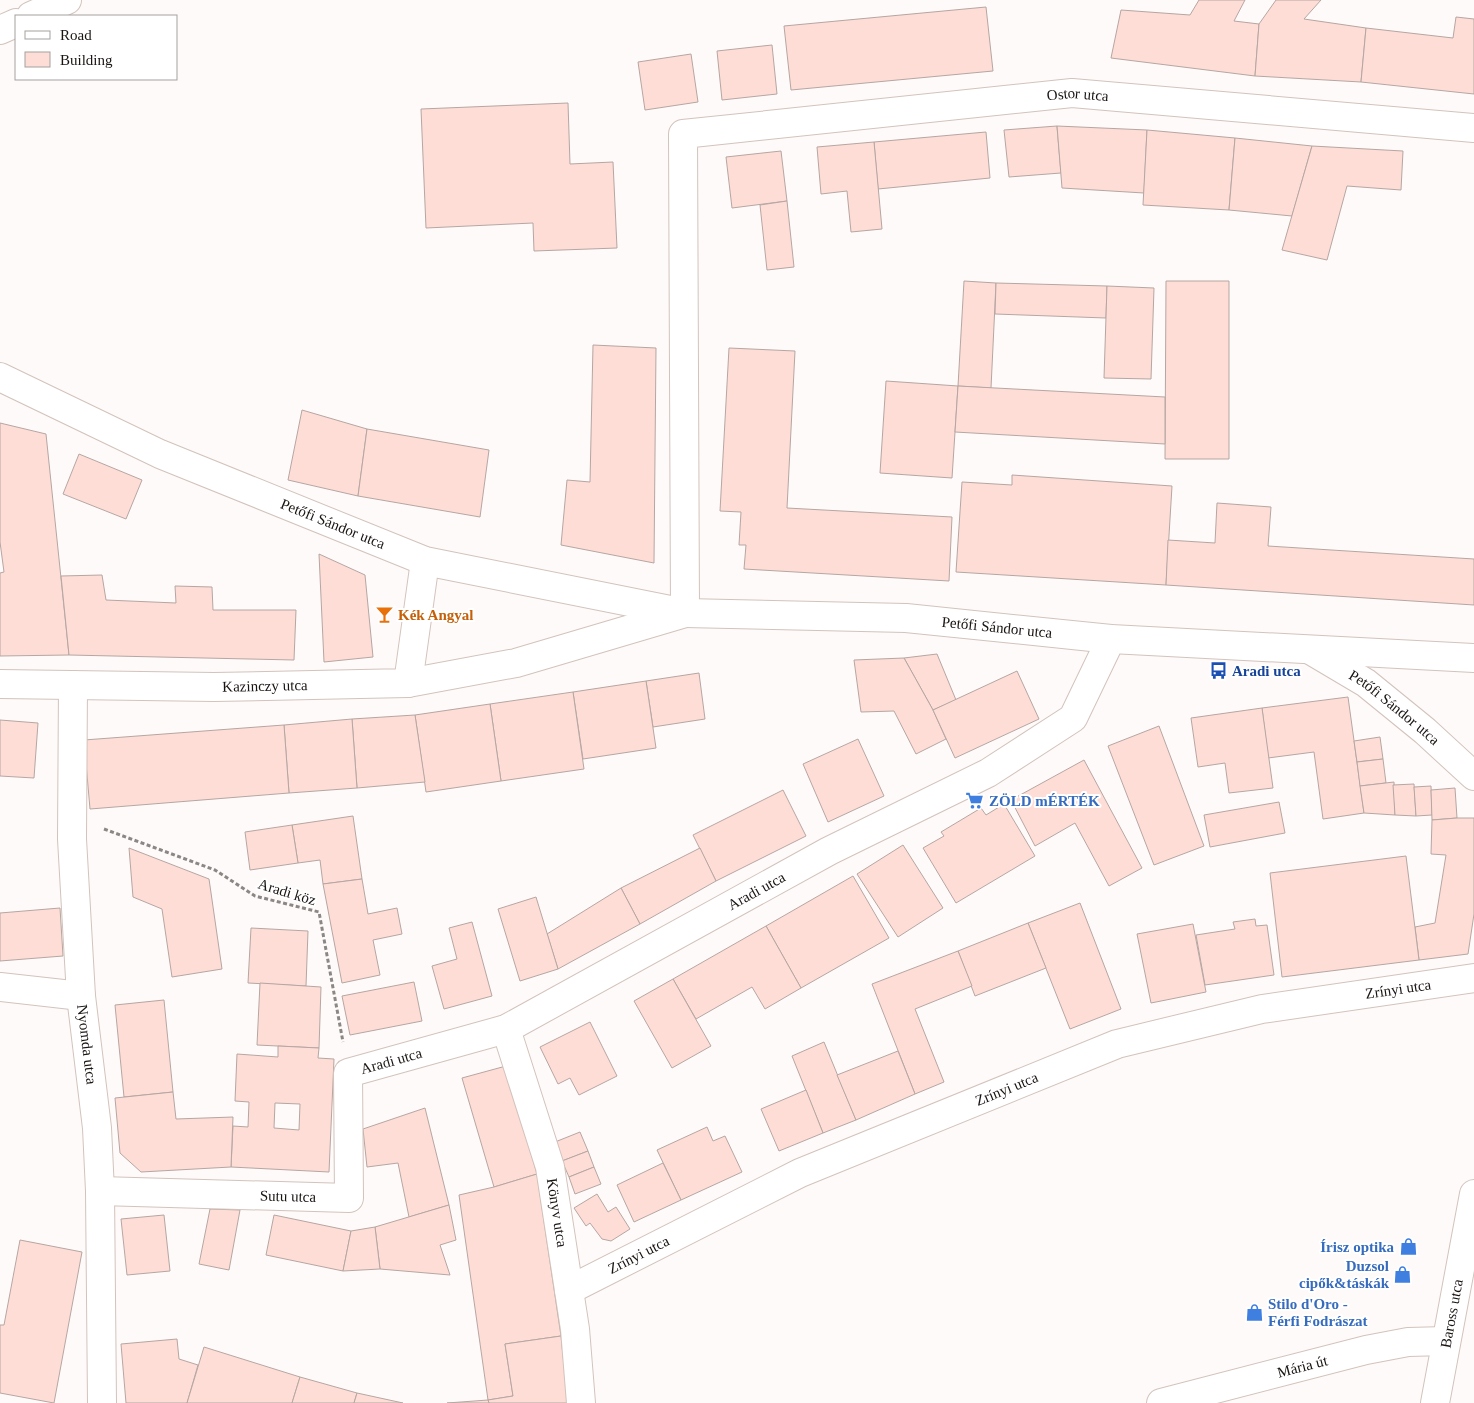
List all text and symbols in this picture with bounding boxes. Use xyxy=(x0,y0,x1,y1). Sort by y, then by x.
legend xyxy=(15,15,178,80)
text: Road xyxy=(60,27,92,43)
text: Building xyxy=(60,52,113,68)
street label: Ostor utca xyxy=(1046,85,1110,104)
street label: Petőfi Sándor utca xyxy=(278,496,388,552)
bar icon: Kék Angyal xyxy=(374,605,394,625)
place label: Kék Angyal xyxy=(398,607,473,623)
street label: Petőfi Sándor utca xyxy=(941,614,1053,641)
bus stop icon: Aradi utca xyxy=(1208,661,1228,681)
place label: Aradi utca xyxy=(1232,663,1301,679)
street label: Petőfi Sándor utca xyxy=(1346,667,1443,748)
street label: Kazinczy utca xyxy=(222,677,308,695)
supermarket icon: ZÖLD mÉRTÉK xyxy=(965,791,985,811)
place label: ZÖLD mÉRTÉK xyxy=(989,793,1100,809)
street label: Aradi utca xyxy=(725,869,788,913)
street label: Aradi köz xyxy=(256,876,318,908)
street label: Zrínyi utca xyxy=(1364,976,1432,1002)
street label: Nyomda utca xyxy=(74,1003,100,1086)
street label: Aradi utca xyxy=(359,1045,424,1077)
street label: Zrínyi utca xyxy=(973,1069,1041,1109)
street label: Könyv utca xyxy=(544,1177,570,1249)
street label: Sutu utca xyxy=(260,1187,317,1205)
street label: Zrínyi utca xyxy=(605,1232,672,1277)
shop icon: Írisz optika xyxy=(1398,1237,1418,1257)
place label: Írisz optika xyxy=(1320,1239,1394,1255)
place label: Duzsol cipők&táskák xyxy=(1299,1258,1390,1291)
shop icon: Duzsol cipők&táskák xyxy=(1393,1265,1413,1285)
street label: Baross utca xyxy=(1437,1278,1466,1349)
place label: Stilo d'Oro - Férfi Fodrászat xyxy=(1268,1296,1368,1329)
shop icon: Stilo d'Oro - Férfi Fodrászat xyxy=(1244,1303,1264,1323)
street label: Mária út xyxy=(1276,1352,1330,1381)

